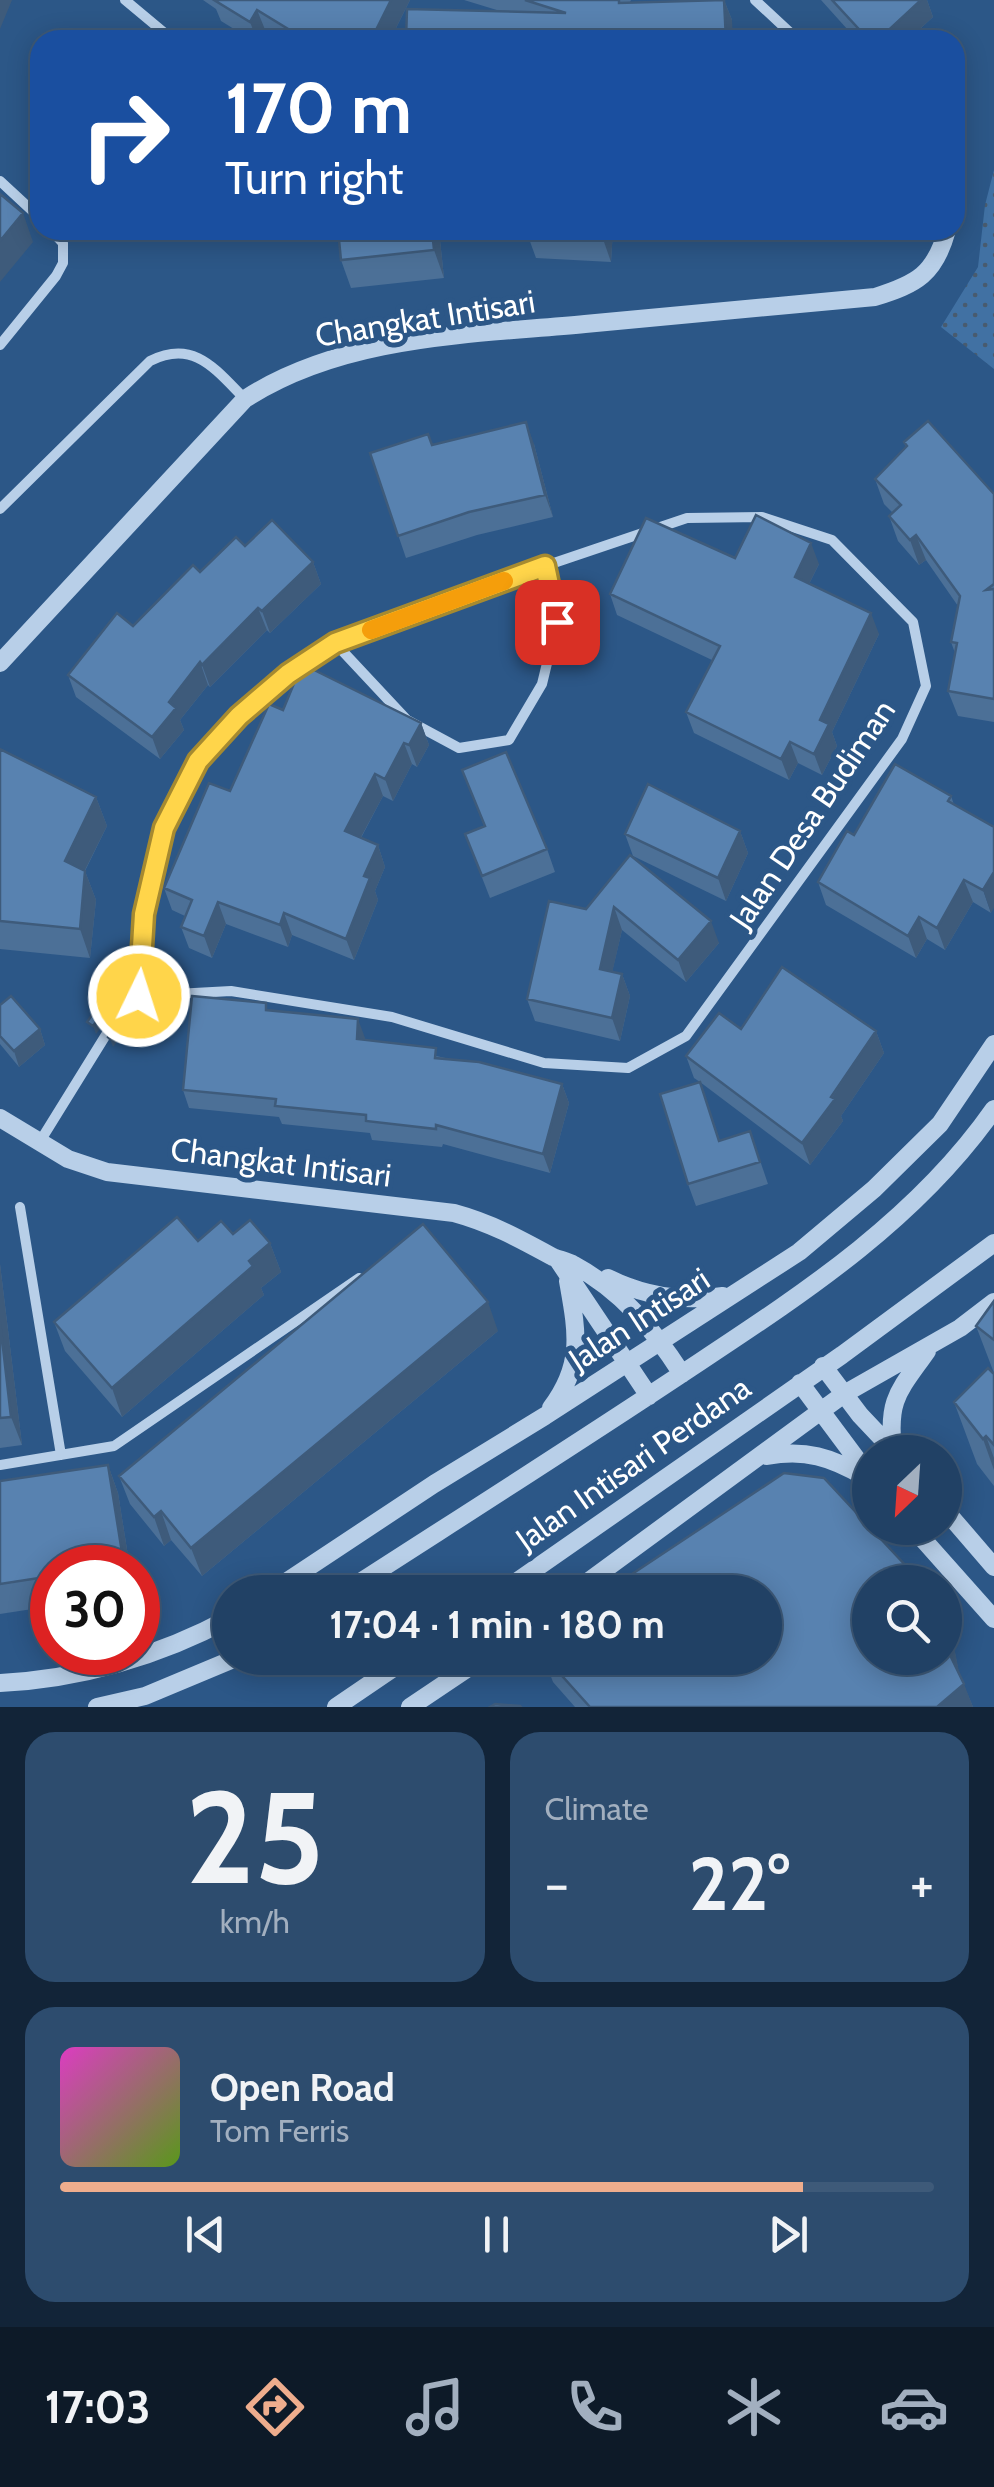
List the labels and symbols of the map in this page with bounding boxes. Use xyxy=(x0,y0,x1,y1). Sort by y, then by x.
street label: Changkat Intisari xyxy=(312,281,538,355)
pin xyxy=(515,580,600,665)
street label: Jalan Desa Budiman xyxy=(720,692,903,937)
position arrow xyxy=(87,944,191,1048)
street label: Changkat Intisari xyxy=(168,1129,394,1195)
street label: Jalan Intisari xyxy=(561,1259,717,1379)
street label: Jalan Intisari Perdana xyxy=(507,1367,758,1559)
north arrow xyxy=(852,1435,962,1545)
speed limit sign: 30 xyxy=(30,1545,160,1675)

